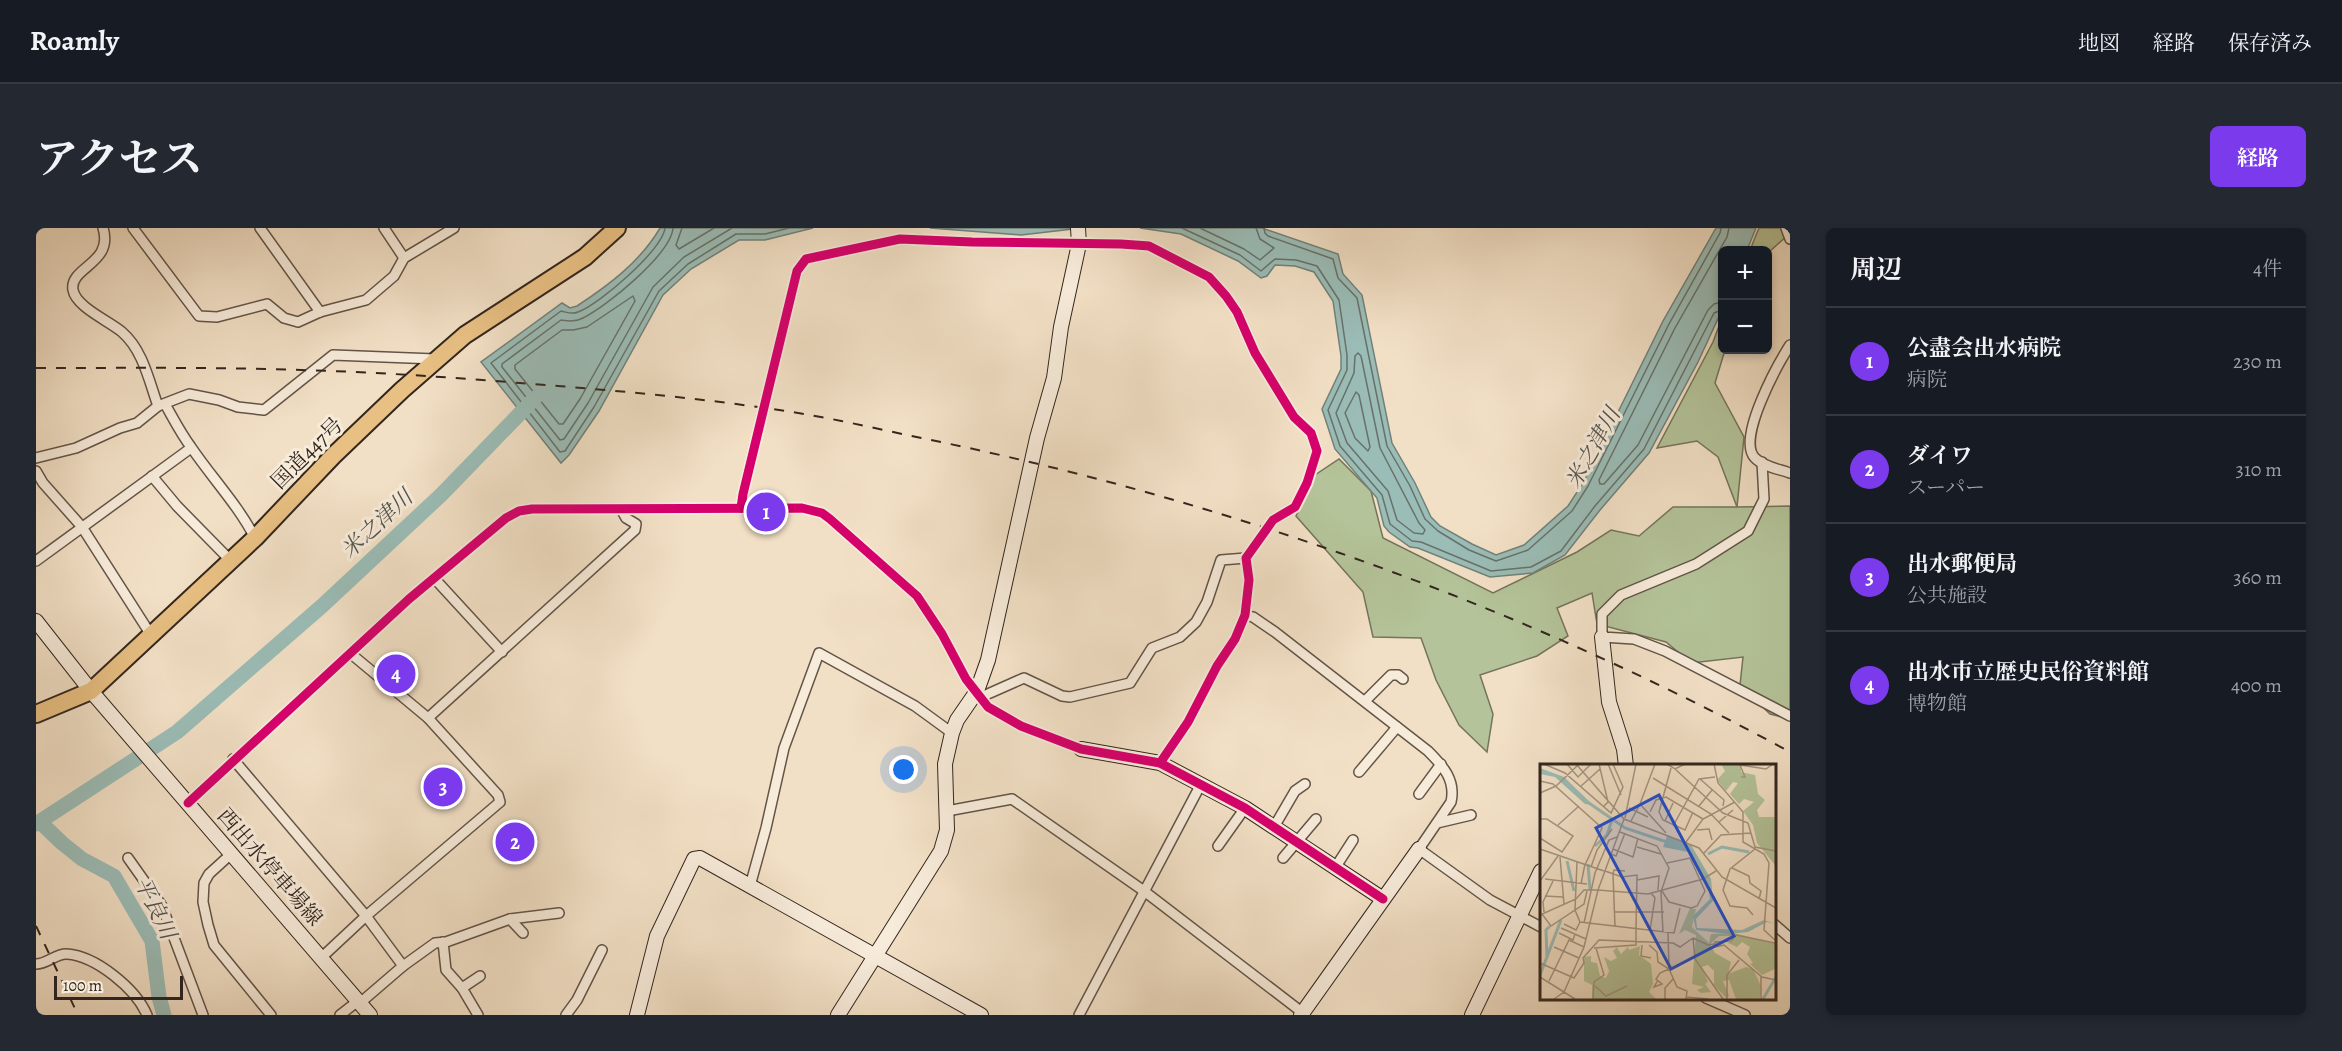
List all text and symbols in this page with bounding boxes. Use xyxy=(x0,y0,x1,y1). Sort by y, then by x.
text: Roamly xyxy=(30,22,119,60)
text: 地図 xyxy=(2078,29,2120,57)
text: 経路 xyxy=(2153,29,2195,57)
text: 保存済み xyxy=(2228,29,2312,57)
button: 経路 xyxy=(2210,126,2306,187)
text: アクセス xyxy=(36,130,203,187)
map controls xyxy=(1718,246,1772,354)
button: + xyxy=(1718,246,1772,300)
text: 周辺 xyxy=(1850,252,1902,287)
text: 4件 xyxy=(2253,255,2282,282)
button: − xyxy=(1718,300,1772,354)
text: 公盡会出水病院 xyxy=(1907,333,2061,363)
text: 1 xyxy=(1866,348,1873,375)
text: 230 m xyxy=(2233,348,2282,375)
text: 病院 xyxy=(1907,366,1947,393)
water label: 米之津川 xyxy=(1559,401,1628,494)
street label: 国道447号 xyxy=(265,411,349,495)
text: ダイワ xyxy=(1907,441,1973,471)
text: 2 xyxy=(1865,456,1874,483)
text: 310 m xyxy=(2236,456,2282,483)
text: スーパー xyxy=(1907,474,1985,501)
water label: 米之津川 xyxy=(335,482,421,565)
pin: 1 xyxy=(746,490,786,534)
text: 出水郵便局 xyxy=(1907,549,2017,579)
text: 3 xyxy=(1865,564,1874,591)
text: 360 m xyxy=(2233,564,2282,591)
text: 公共施設 xyxy=(1907,582,1987,609)
pin: 4 xyxy=(376,652,416,696)
text: 出水市立歴史民俗資料館 xyxy=(1907,657,2149,687)
text: 4 xyxy=(1865,672,1874,699)
text: 400 m xyxy=(2231,672,2282,699)
text: 博物館 xyxy=(1907,690,1967,717)
your location xyxy=(889,755,918,784)
pin: 3 xyxy=(424,764,462,810)
inset map xyxy=(1540,764,1775,1000)
street label: 西出水停車場線 xyxy=(211,802,329,932)
pin: 2 xyxy=(496,820,534,864)
water label: 平良川 xyxy=(127,872,184,946)
scale bar xyxy=(54,973,183,1000)
text: 100 m xyxy=(63,975,102,997)

